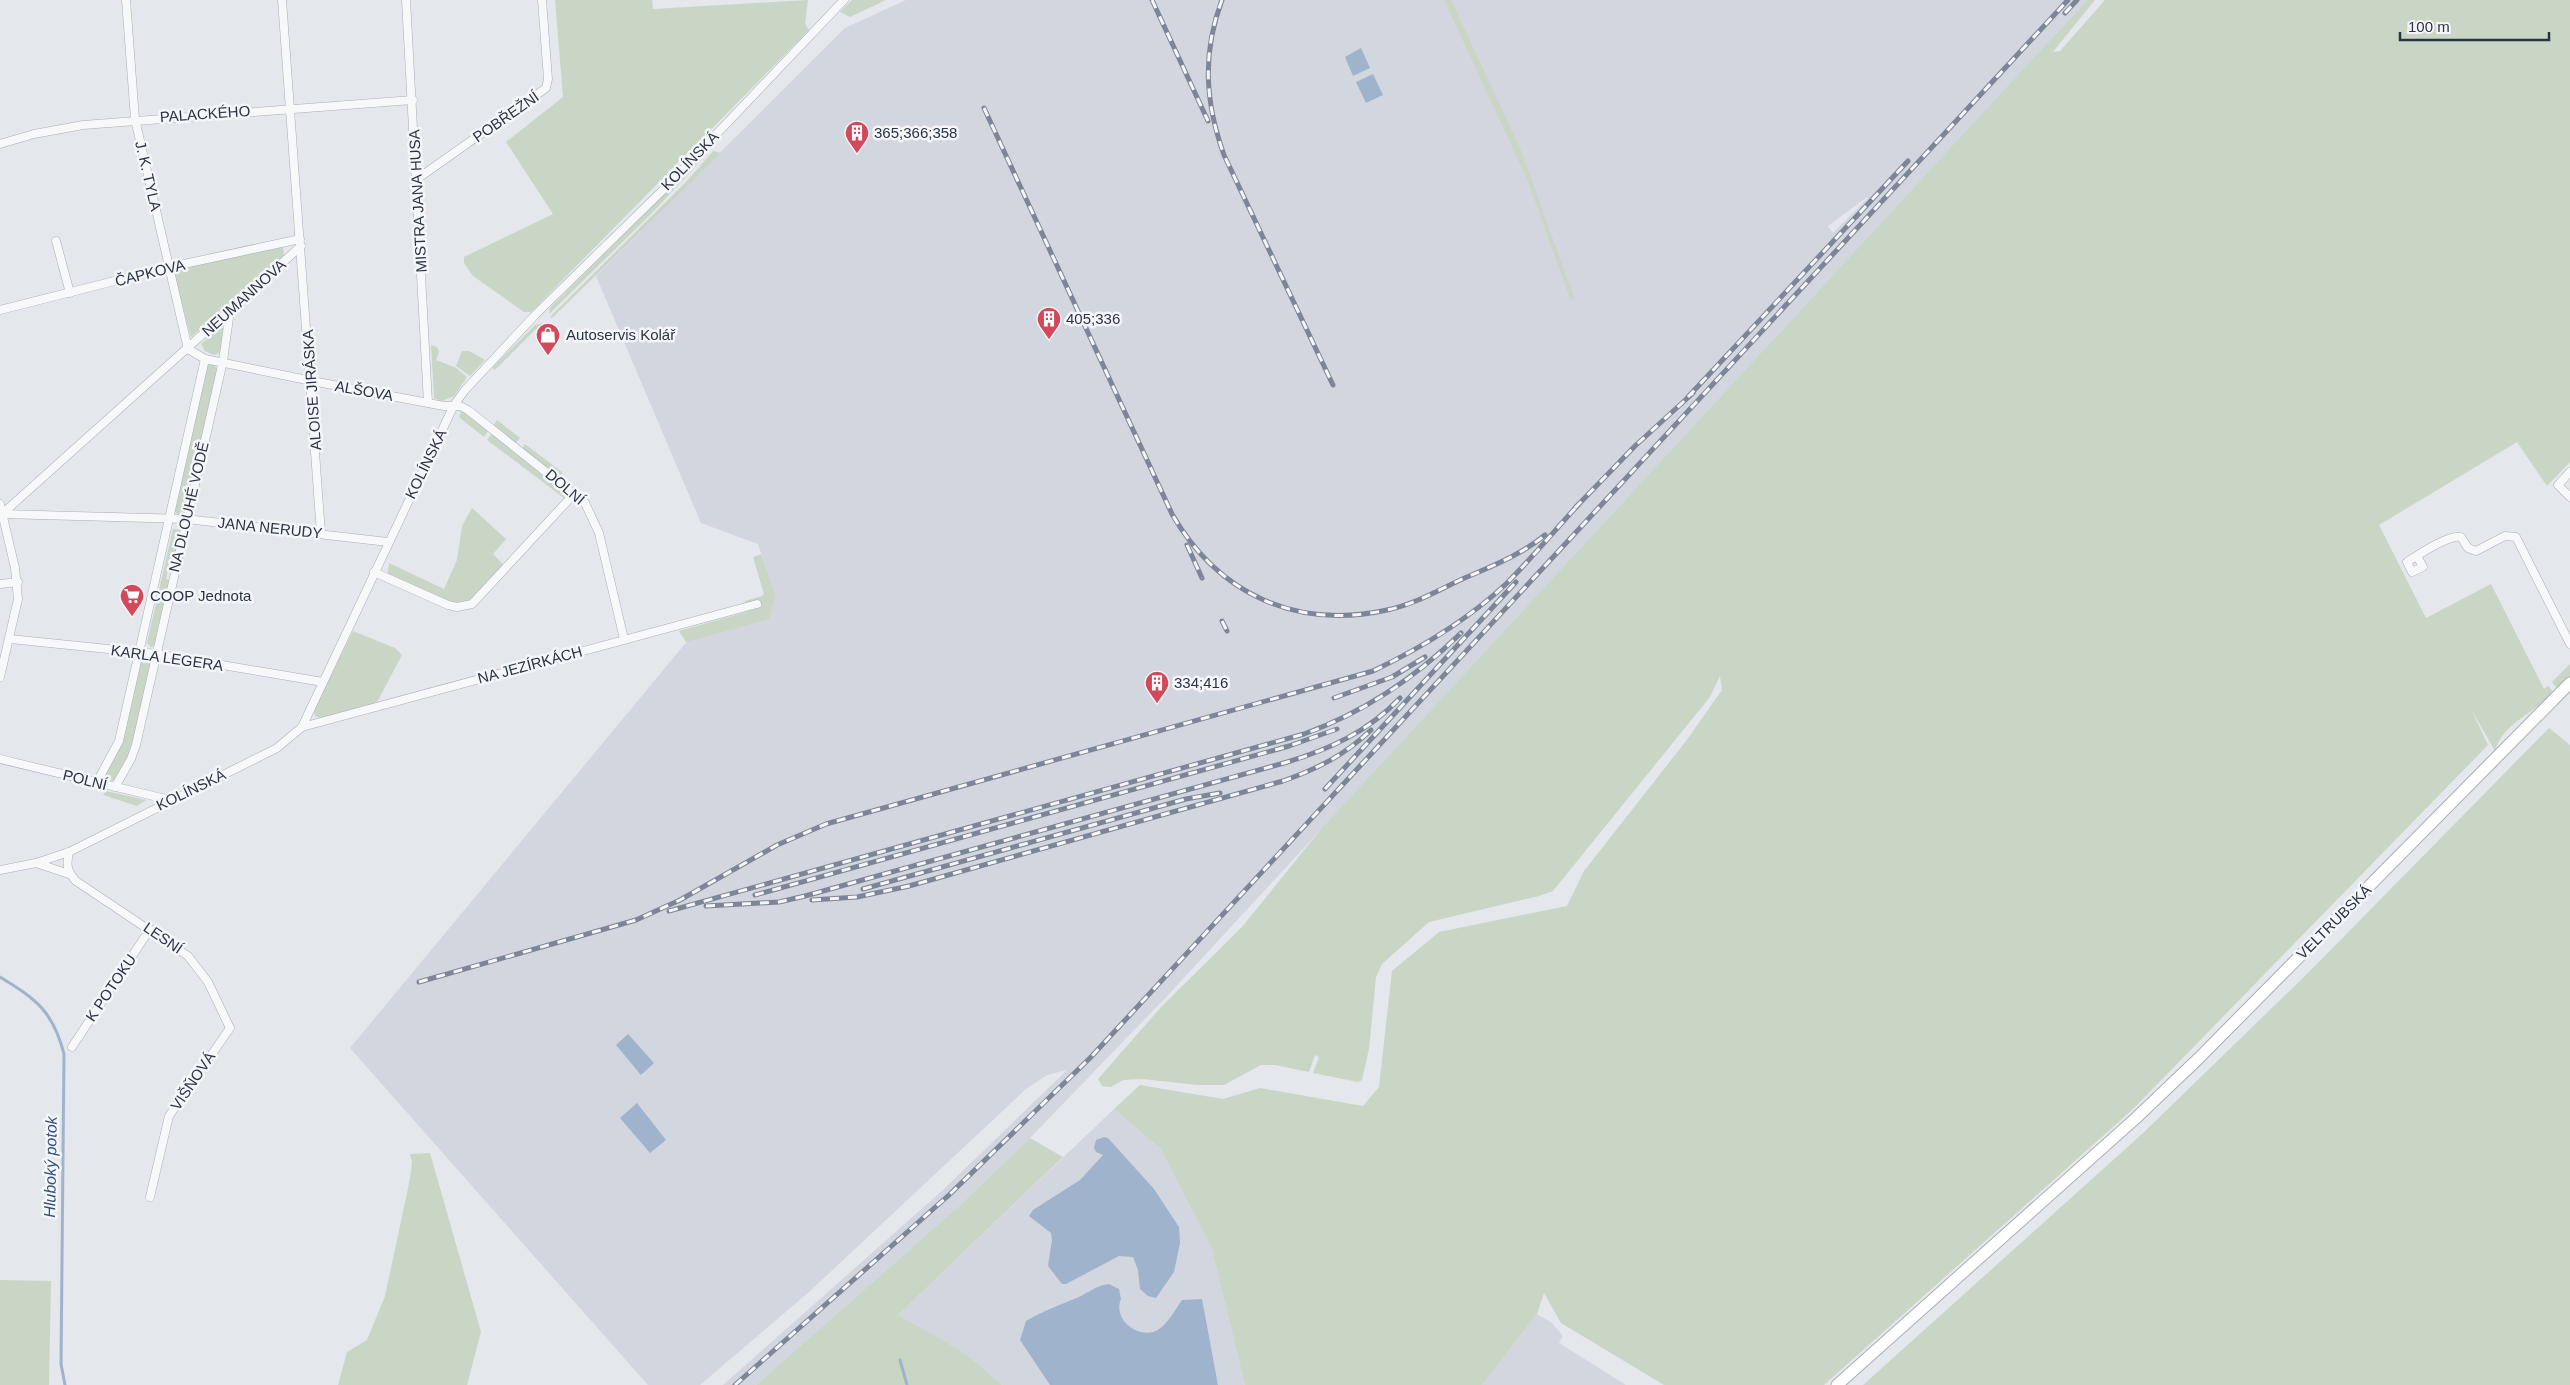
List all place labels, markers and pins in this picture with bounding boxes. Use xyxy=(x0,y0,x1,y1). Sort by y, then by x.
building icon: 365;366;358 xyxy=(844,120,870,154)
place label: 365;366;358 xyxy=(874,124,957,141)
building icon: 405;336 xyxy=(1036,306,1062,340)
place label: 405;336 xyxy=(1066,310,1120,327)
shop icon: Autoservis Kolář xyxy=(535,322,561,356)
place label: Autoservis Kolář xyxy=(566,326,676,343)
supermarket icon: COOP Jednota xyxy=(119,583,145,617)
place label: COOP Jednota xyxy=(150,587,252,604)
building icon: 334;416 xyxy=(1144,670,1170,704)
place label: 334;416 xyxy=(1174,674,1228,691)

